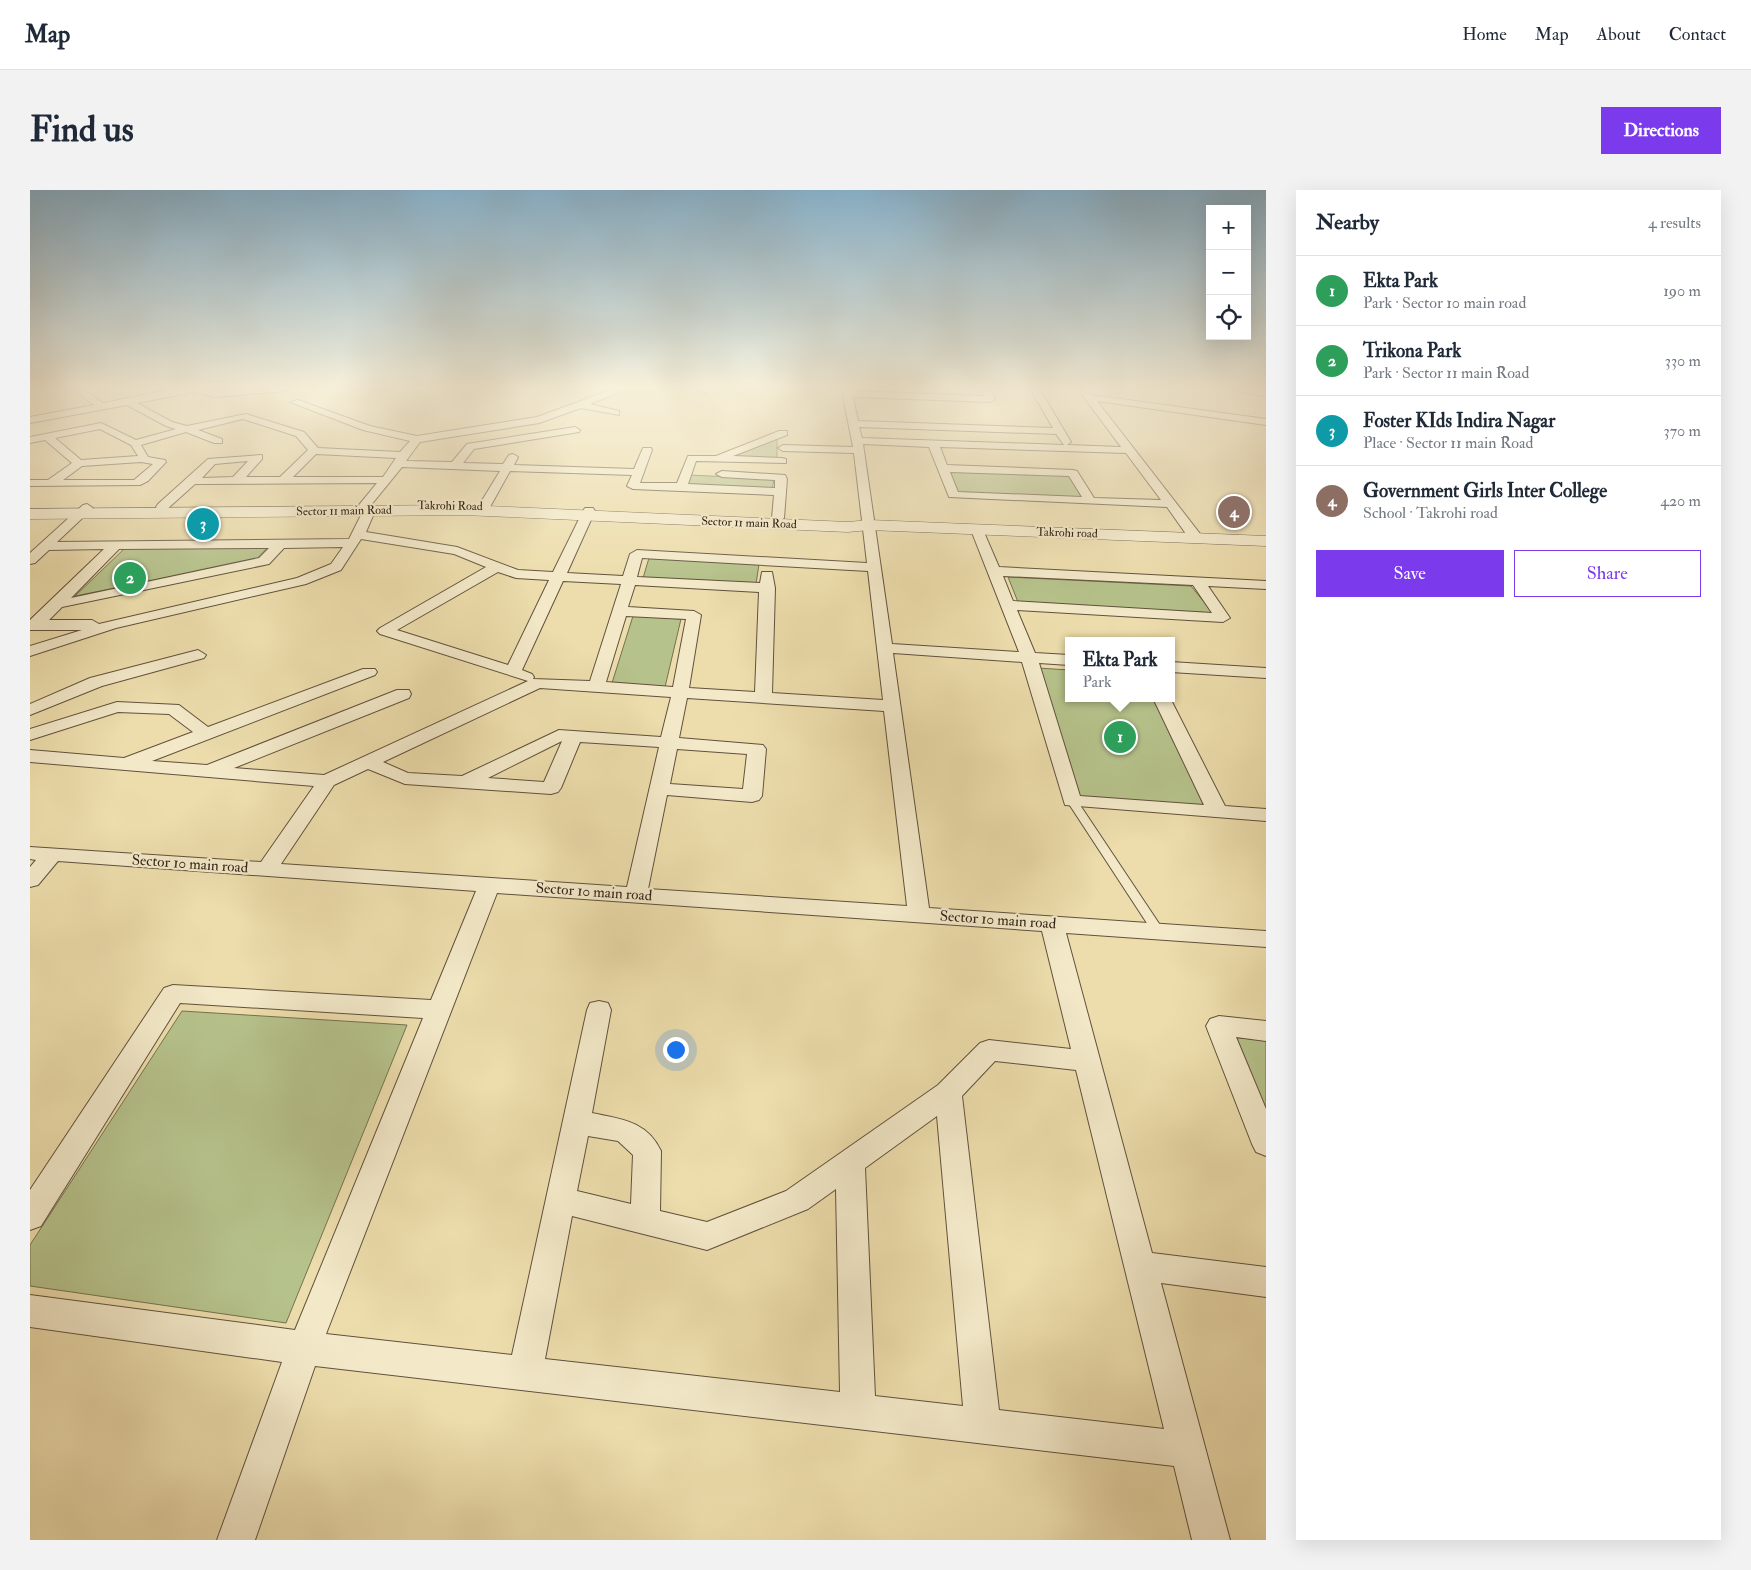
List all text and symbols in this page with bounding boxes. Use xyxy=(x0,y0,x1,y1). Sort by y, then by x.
text: Map xyxy=(25,19,70,50)
text: Home xyxy=(1462,23,1507,46)
text: Map xyxy=(1535,23,1569,46)
text: About xyxy=(1597,23,1641,46)
text: Contact xyxy=(1669,23,1726,46)
button: Directions xyxy=(1601,107,1721,154)
text: Find us xyxy=(30,108,134,152)
map controls xyxy=(1206,205,1251,340)
button: + xyxy=(1206,205,1251,250)
text: Nearby xyxy=(1316,209,1379,236)
text: 4 results xyxy=(1648,213,1701,233)
button: − xyxy=(1206,250,1251,295)
text: Ekta Park xyxy=(1363,269,1438,293)
text: 1 xyxy=(1329,281,1335,301)
text: 190 m xyxy=(1663,281,1701,301)
text: Park · Sector 10 main road xyxy=(1363,293,1526,313)
button: locate xyxy=(1206,295,1251,340)
text: Trikona Park xyxy=(1363,339,1461,363)
text: 2 xyxy=(1328,351,1336,371)
text: 330 m xyxy=(1665,351,1701,371)
text: Park · Sector 11 main Road xyxy=(1363,363,1529,383)
text: Foster KIds Indira Nagar xyxy=(1363,409,1555,433)
text: 3 xyxy=(1329,421,1335,441)
text: 370 m xyxy=(1664,421,1701,441)
text: Place · Sector 11 main Road xyxy=(1363,433,1533,453)
text: Government Girls Inter College xyxy=(1363,479,1607,503)
text: 4 xyxy=(1328,491,1336,511)
text: 420 m xyxy=(1660,491,1701,511)
pin: 4 xyxy=(1218,493,1250,531)
street label: Takrohi Road xyxy=(417,498,483,514)
street label: Sector 11 main Road xyxy=(296,503,392,519)
text: School · Takrohi road xyxy=(1363,503,1498,523)
pin: 3 xyxy=(187,505,219,543)
street label: Sector 11 main Road xyxy=(701,514,797,532)
street label: Takrohi road xyxy=(1036,524,1098,542)
button: Save xyxy=(1316,550,1504,597)
button: Share xyxy=(1514,550,1701,597)
pin: 2 xyxy=(114,559,146,597)
popup xyxy=(1065,637,1175,702)
text: Ekta Park xyxy=(1082,648,1158,672)
text: Park xyxy=(1082,672,1112,692)
pin: 1 xyxy=(1104,718,1136,756)
street label: Sector 10 main road xyxy=(131,850,249,878)
street label: Sector 10 main road xyxy=(535,878,653,906)
street label: Sector 10 main road xyxy=(939,906,1057,934)
your location xyxy=(663,1037,689,1063)

